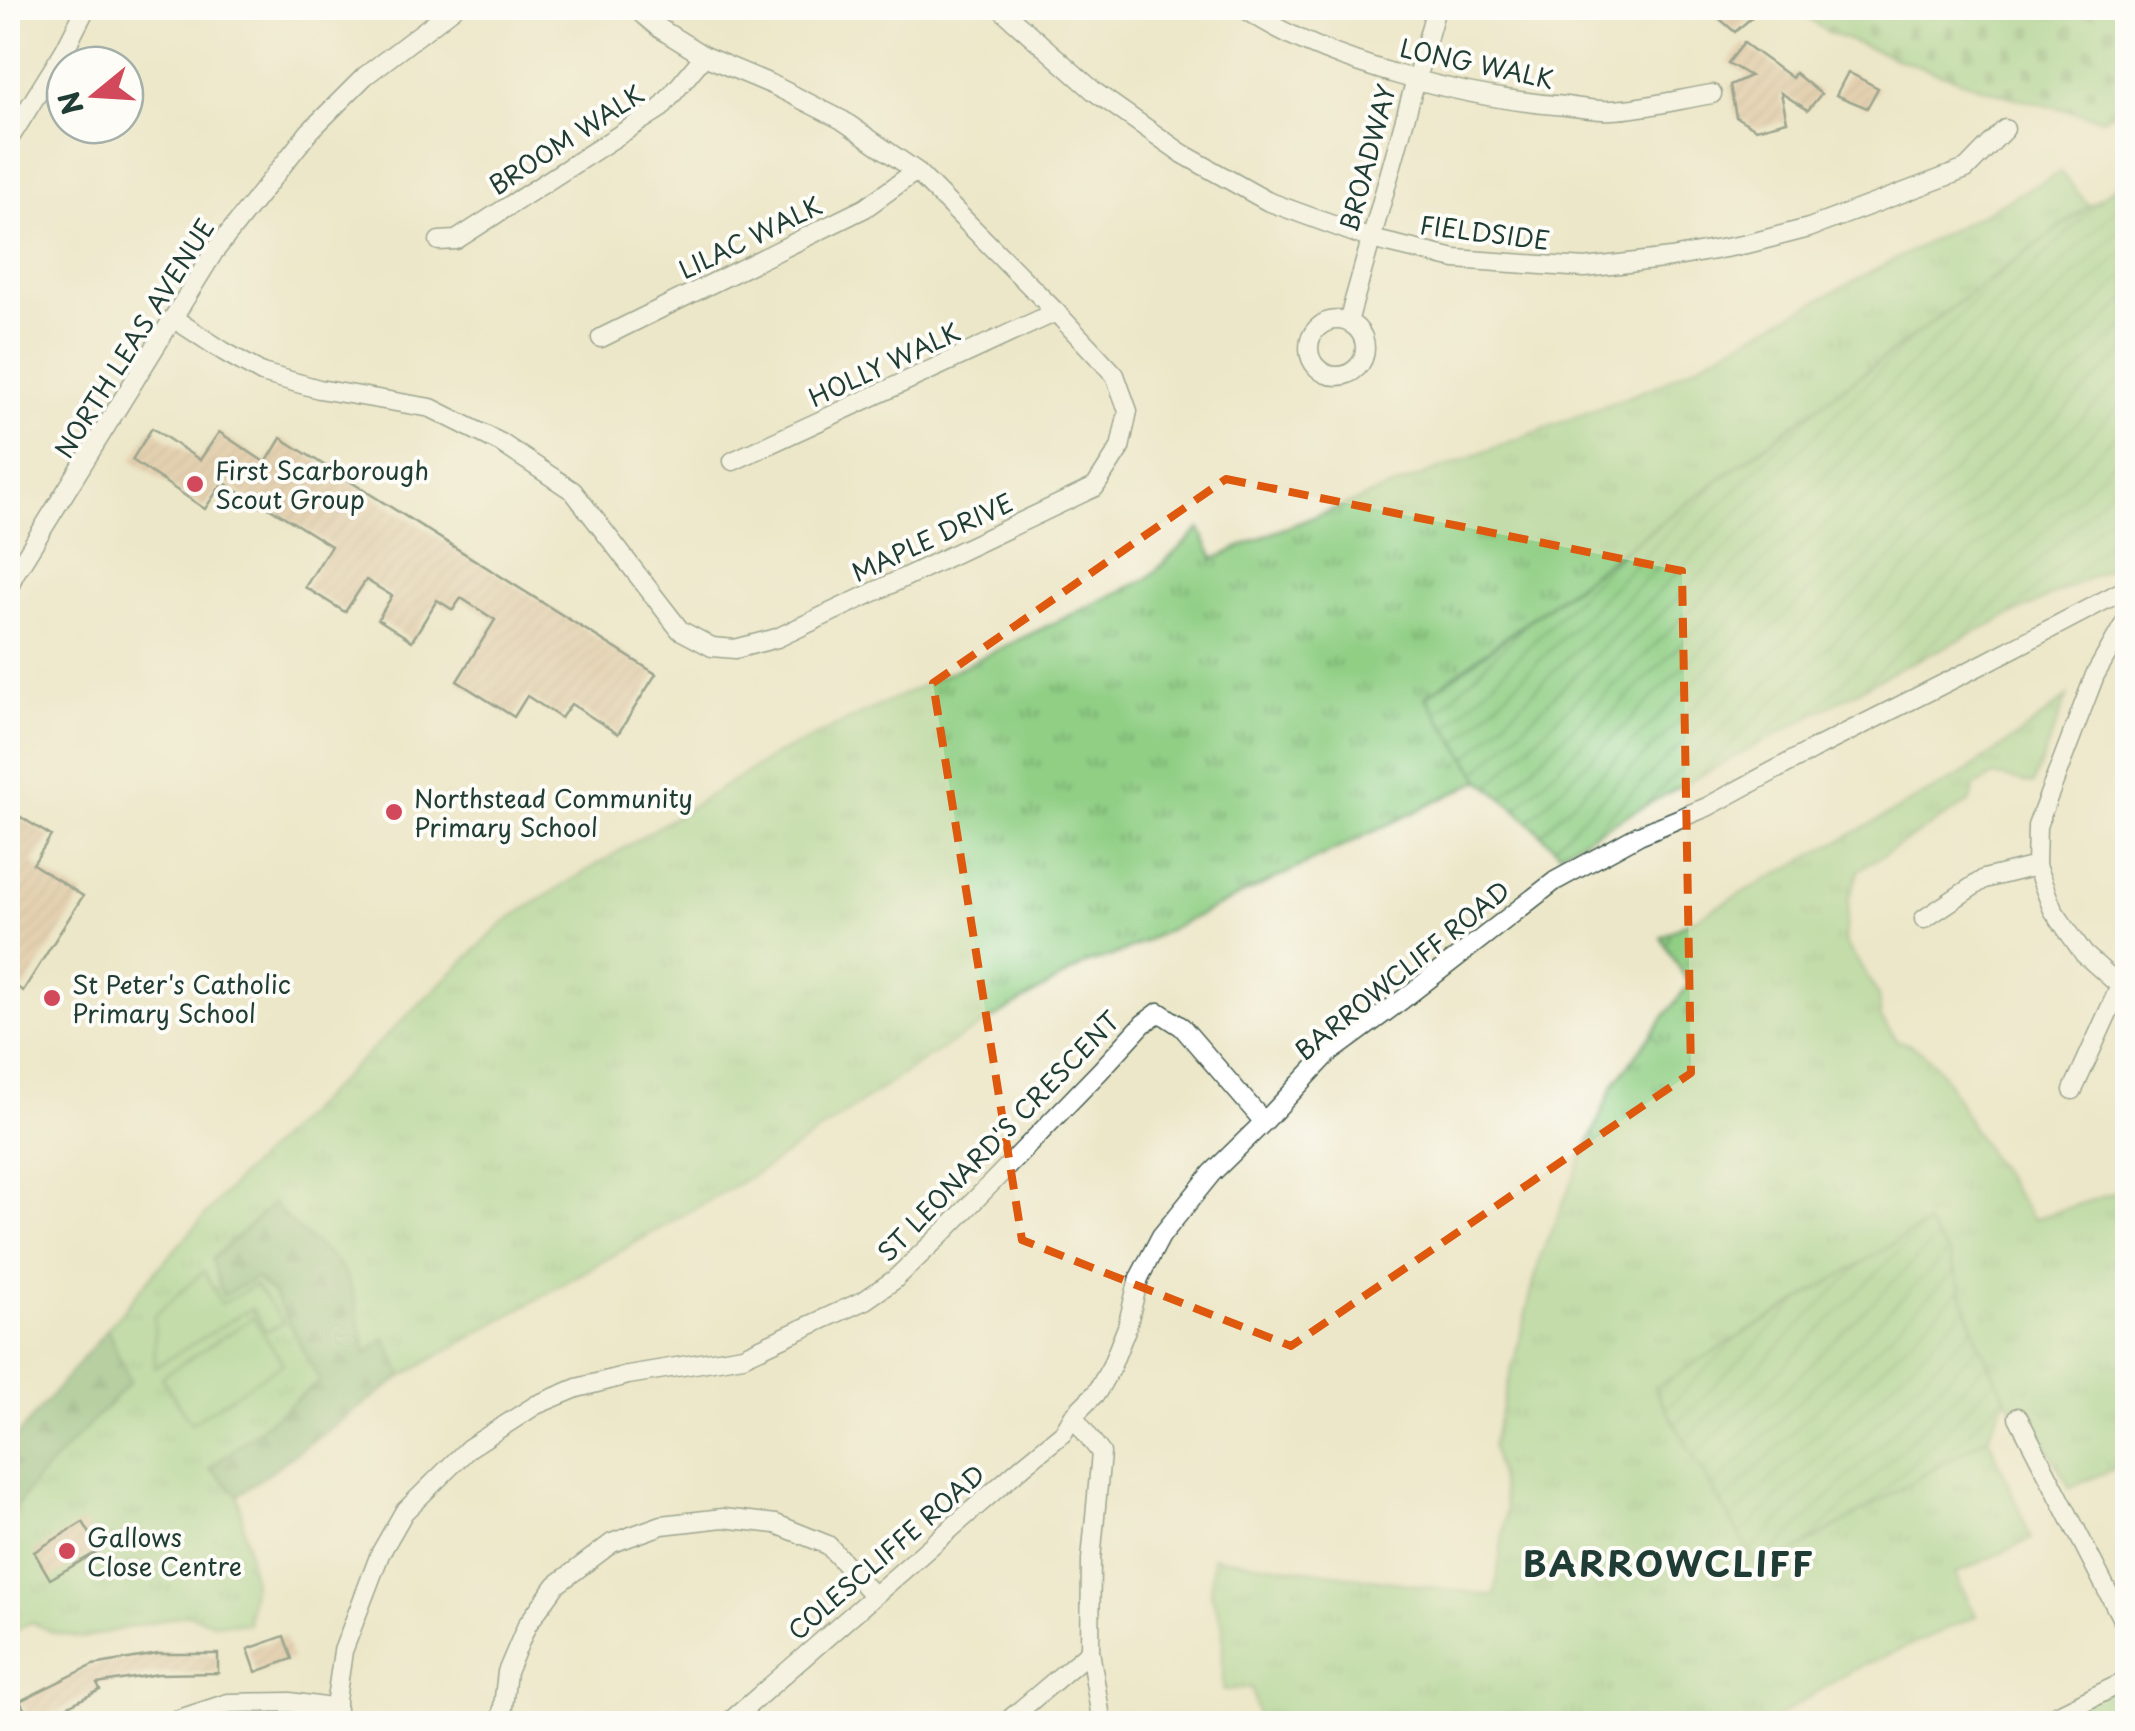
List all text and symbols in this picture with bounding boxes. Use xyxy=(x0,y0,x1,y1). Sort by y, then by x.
street label: LONG WALK xyxy=(1397,28,1557,98)
north arrow xyxy=(45,45,145,145)
street label: BROOM WALK xyxy=(481,75,651,203)
street label: BROADWAY xyxy=(1329,80,1405,236)
text: N xyxy=(46,86,94,120)
street label: LILAC WALK xyxy=(672,186,828,288)
street label: FIELDSIDE xyxy=(1418,205,1552,259)
street label: NORTH LEAS AVENUE xyxy=(45,211,223,465)
street label: HOLLY WALK xyxy=(802,312,966,416)
place label: First Scarborough Scout Group xyxy=(215,451,429,518)
marker: First Scarborough Scout Group xyxy=(184,473,206,495)
street label: MAPLE DRIVE xyxy=(845,483,1019,591)
place label: Northstead Community Primary School xyxy=(414,779,693,846)
marker: Northstead Community Primary School xyxy=(383,801,405,823)
street label: BARROWCLIFF ROAD xyxy=(1286,871,1518,1069)
place label: St Peter's Catholic Primary School xyxy=(72,965,291,1032)
marker: St Peter's Catholic Primary School xyxy=(41,987,63,1009)
street label: ST LEONARD'S CRESCENT xyxy=(868,1002,1129,1270)
street label: COLESCLIFFE ROAD xyxy=(779,1455,993,1649)
place label: Gallows Close Centre xyxy=(87,1518,242,1585)
district label: BARROWCLIFF xyxy=(1523,1536,1815,1589)
marker: Gallows Close Centre xyxy=(56,1540,78,1562)

